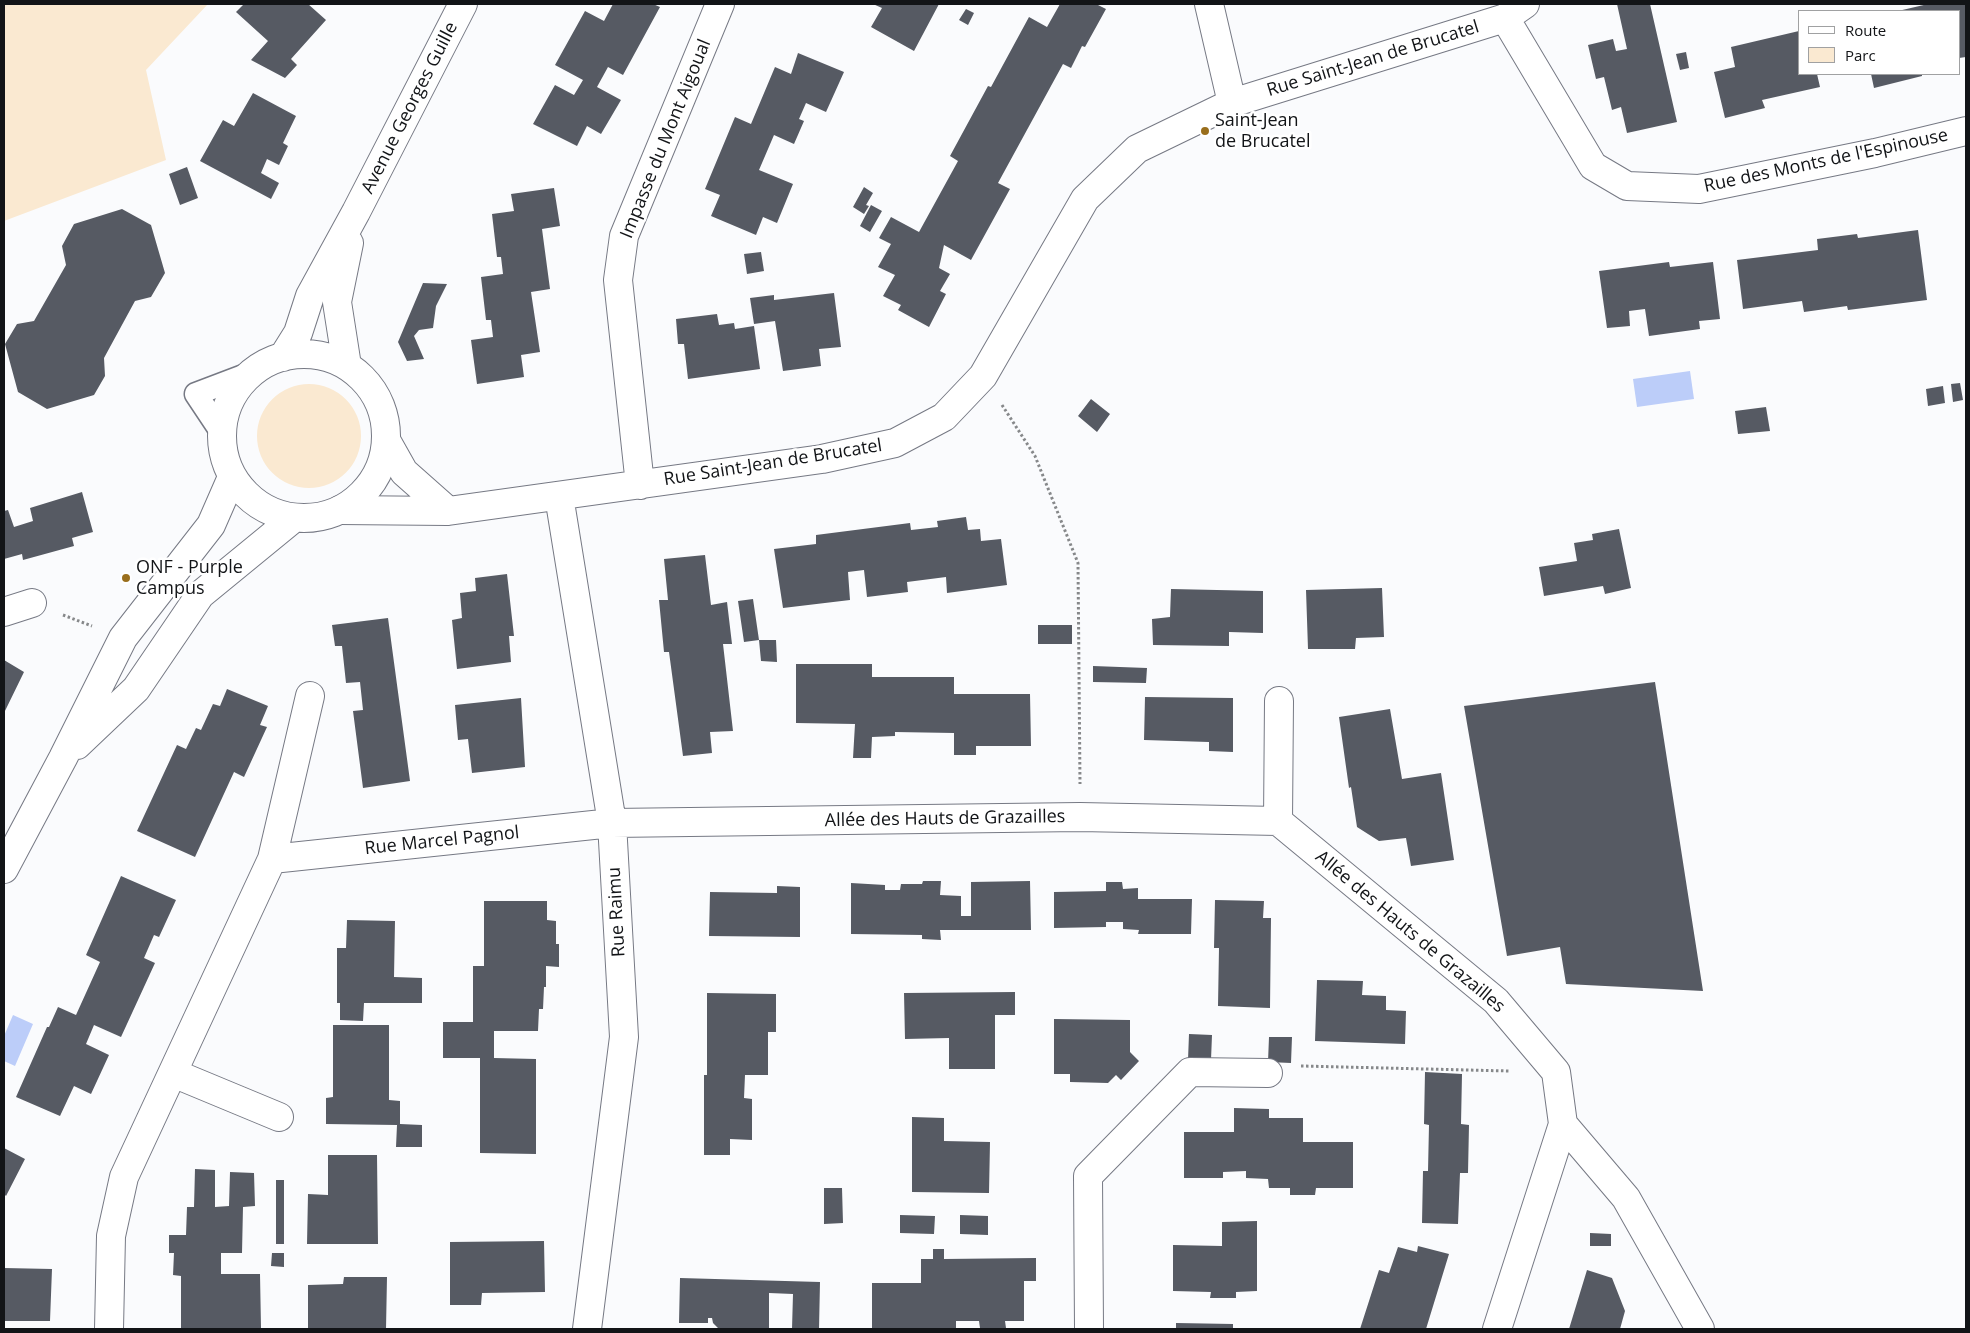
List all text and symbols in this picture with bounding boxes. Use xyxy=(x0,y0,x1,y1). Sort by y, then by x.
legend xyxy=(1798,10,1960,75)
street label: Rue Saint-Jean de Brucatel xyxy=(1264,16,1482,102)
street label: Avenue Georges Guille xyxy=(357,19,463,197)
text: Route xyxy=(1845,20,1886,40)
street label: Impasse du Mont Aigoual xyxy=(616,36,716,242)
text: Parc xyxy=(1845,45,1876,65)
place label: Saint-Jean de Brucatel xyxy=(1215,110,1311,152)
marker: Saint-Jean de Brucatel xyxy=(1199,125,1211,137)
street label: Rue des Monts de l'Espinouse xyxy=(1702,125,1950,197)
street label: Rue Saint-Jean de Brucatel xyxy=(662,435,884,491)
place label: ONF - Purple Campus xyxy=(136,557,243,600)
marker: ONF - Purple Campus xyxy=(120,572,132,584)
street label: Allée des Hauts de Grazailles xyxy=(824,806,1066,832)
street label: Rue Marcel Pagnol xyxy=(364,822,520,860)
street label: Allée des Hauts de Grazailles xyxy=(1311,846,1509,1018)
street label: Rue Raimu xyxy=(604,866,630,958)

